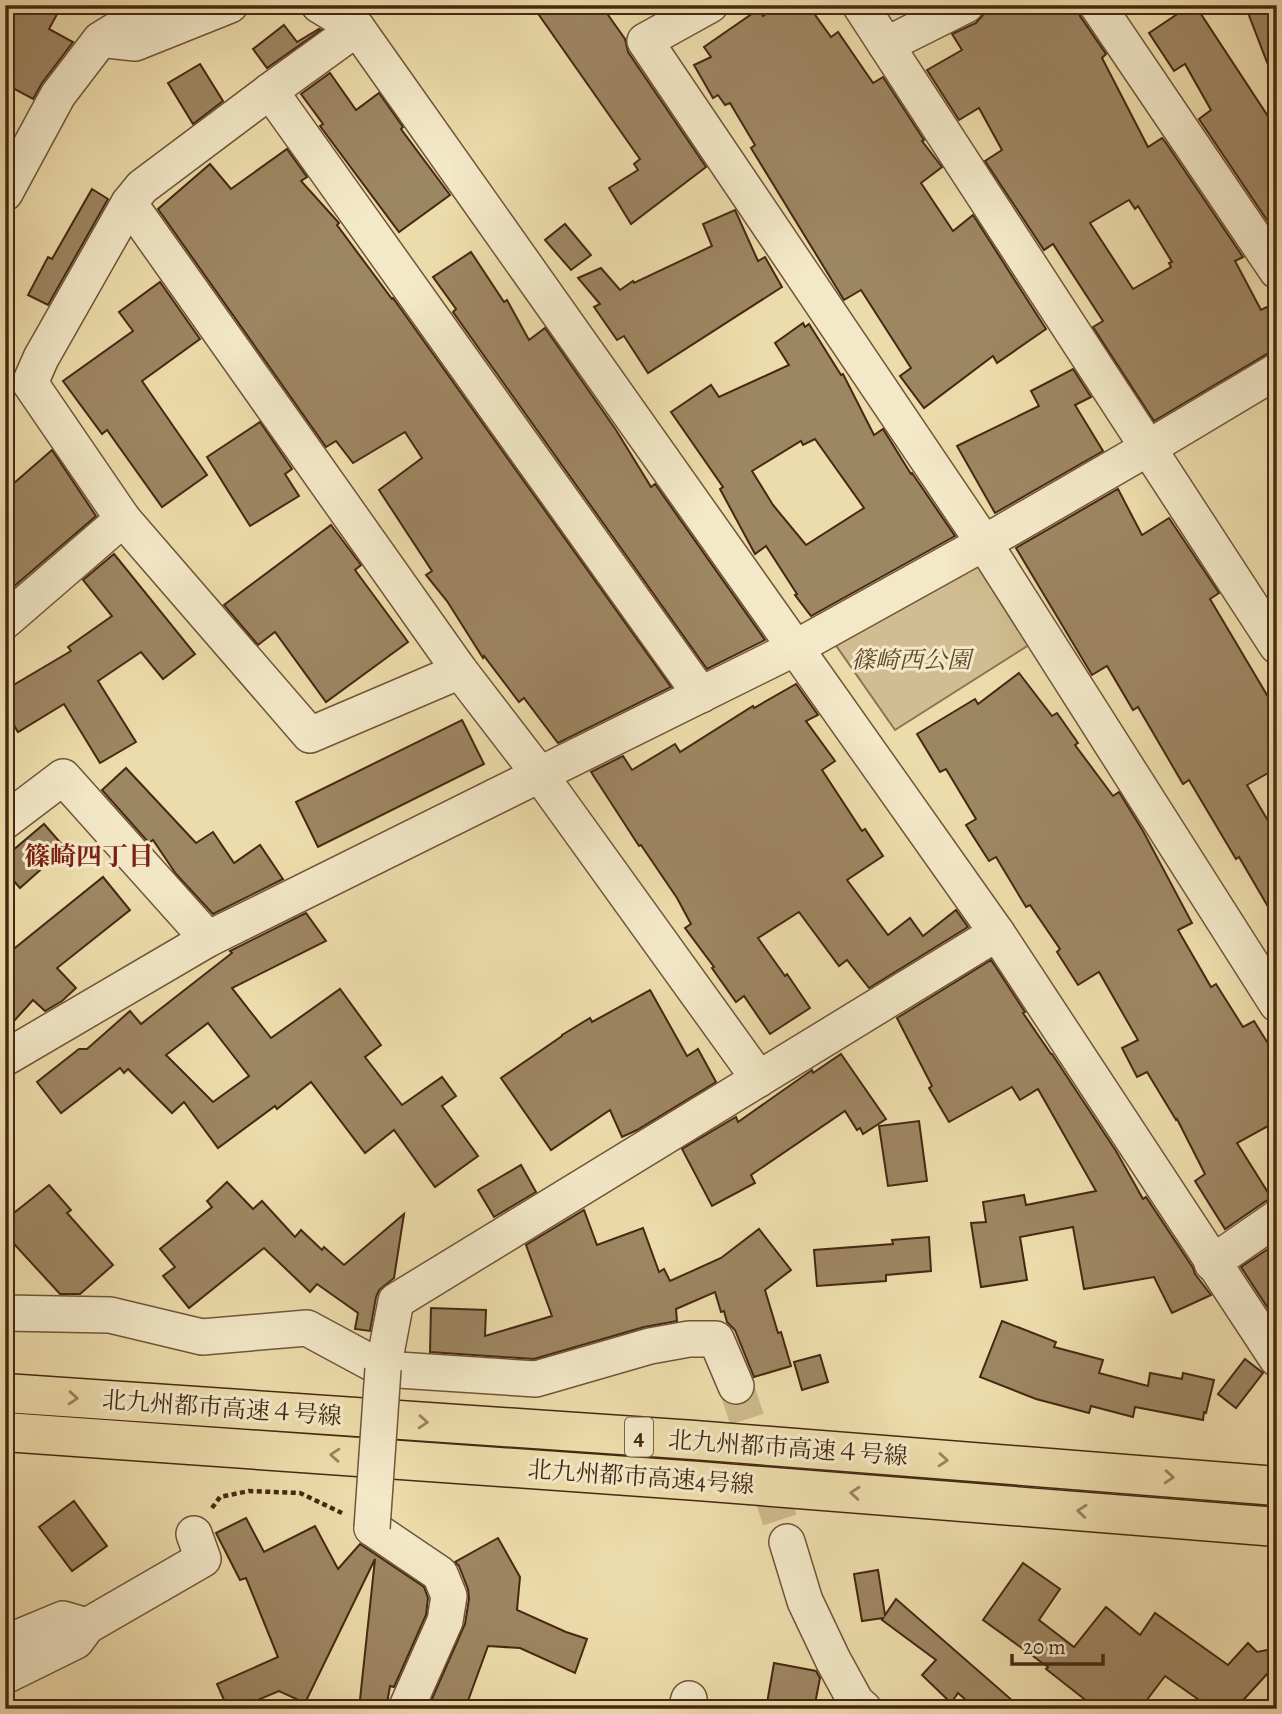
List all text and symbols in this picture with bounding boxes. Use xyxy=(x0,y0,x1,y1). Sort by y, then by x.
park label: 篠崎西公園 xyxy=(851,644,975,676)
district label: 篠崎四丁目 xyxy=(24,839,154,874)
street label: 北九州都市高速４号線 xyxy=(101,1384,343,1432)
one-way arrow xyxy=(68,1390,79,1405)
one-way arrow xyxy=(417,1414,428,1429)
road number: 4 xyxy=(625,1418,653,1456)
street label: 北九州都市高速４号線 xyxy=(667,1424,909,1472)
one-way arrow xyxy=(329,1448,340,1463)
one-way arrow xyxy=(937,1452,948,1467)
street label: 北九州都市高速4号線 xyxy=(527,1453,755,1501)
one-way arrow xyxy=(1164,1469,1175,1484)
one-way arrow xyxy=(849,1486,860,1501)
one-way arrow xyxy=(1076,1504,1087,1519)
scale bar xyxy=(1012,1623,1104,1667)
text: 20 m xyxy=(1023,1633,1066,1661)

